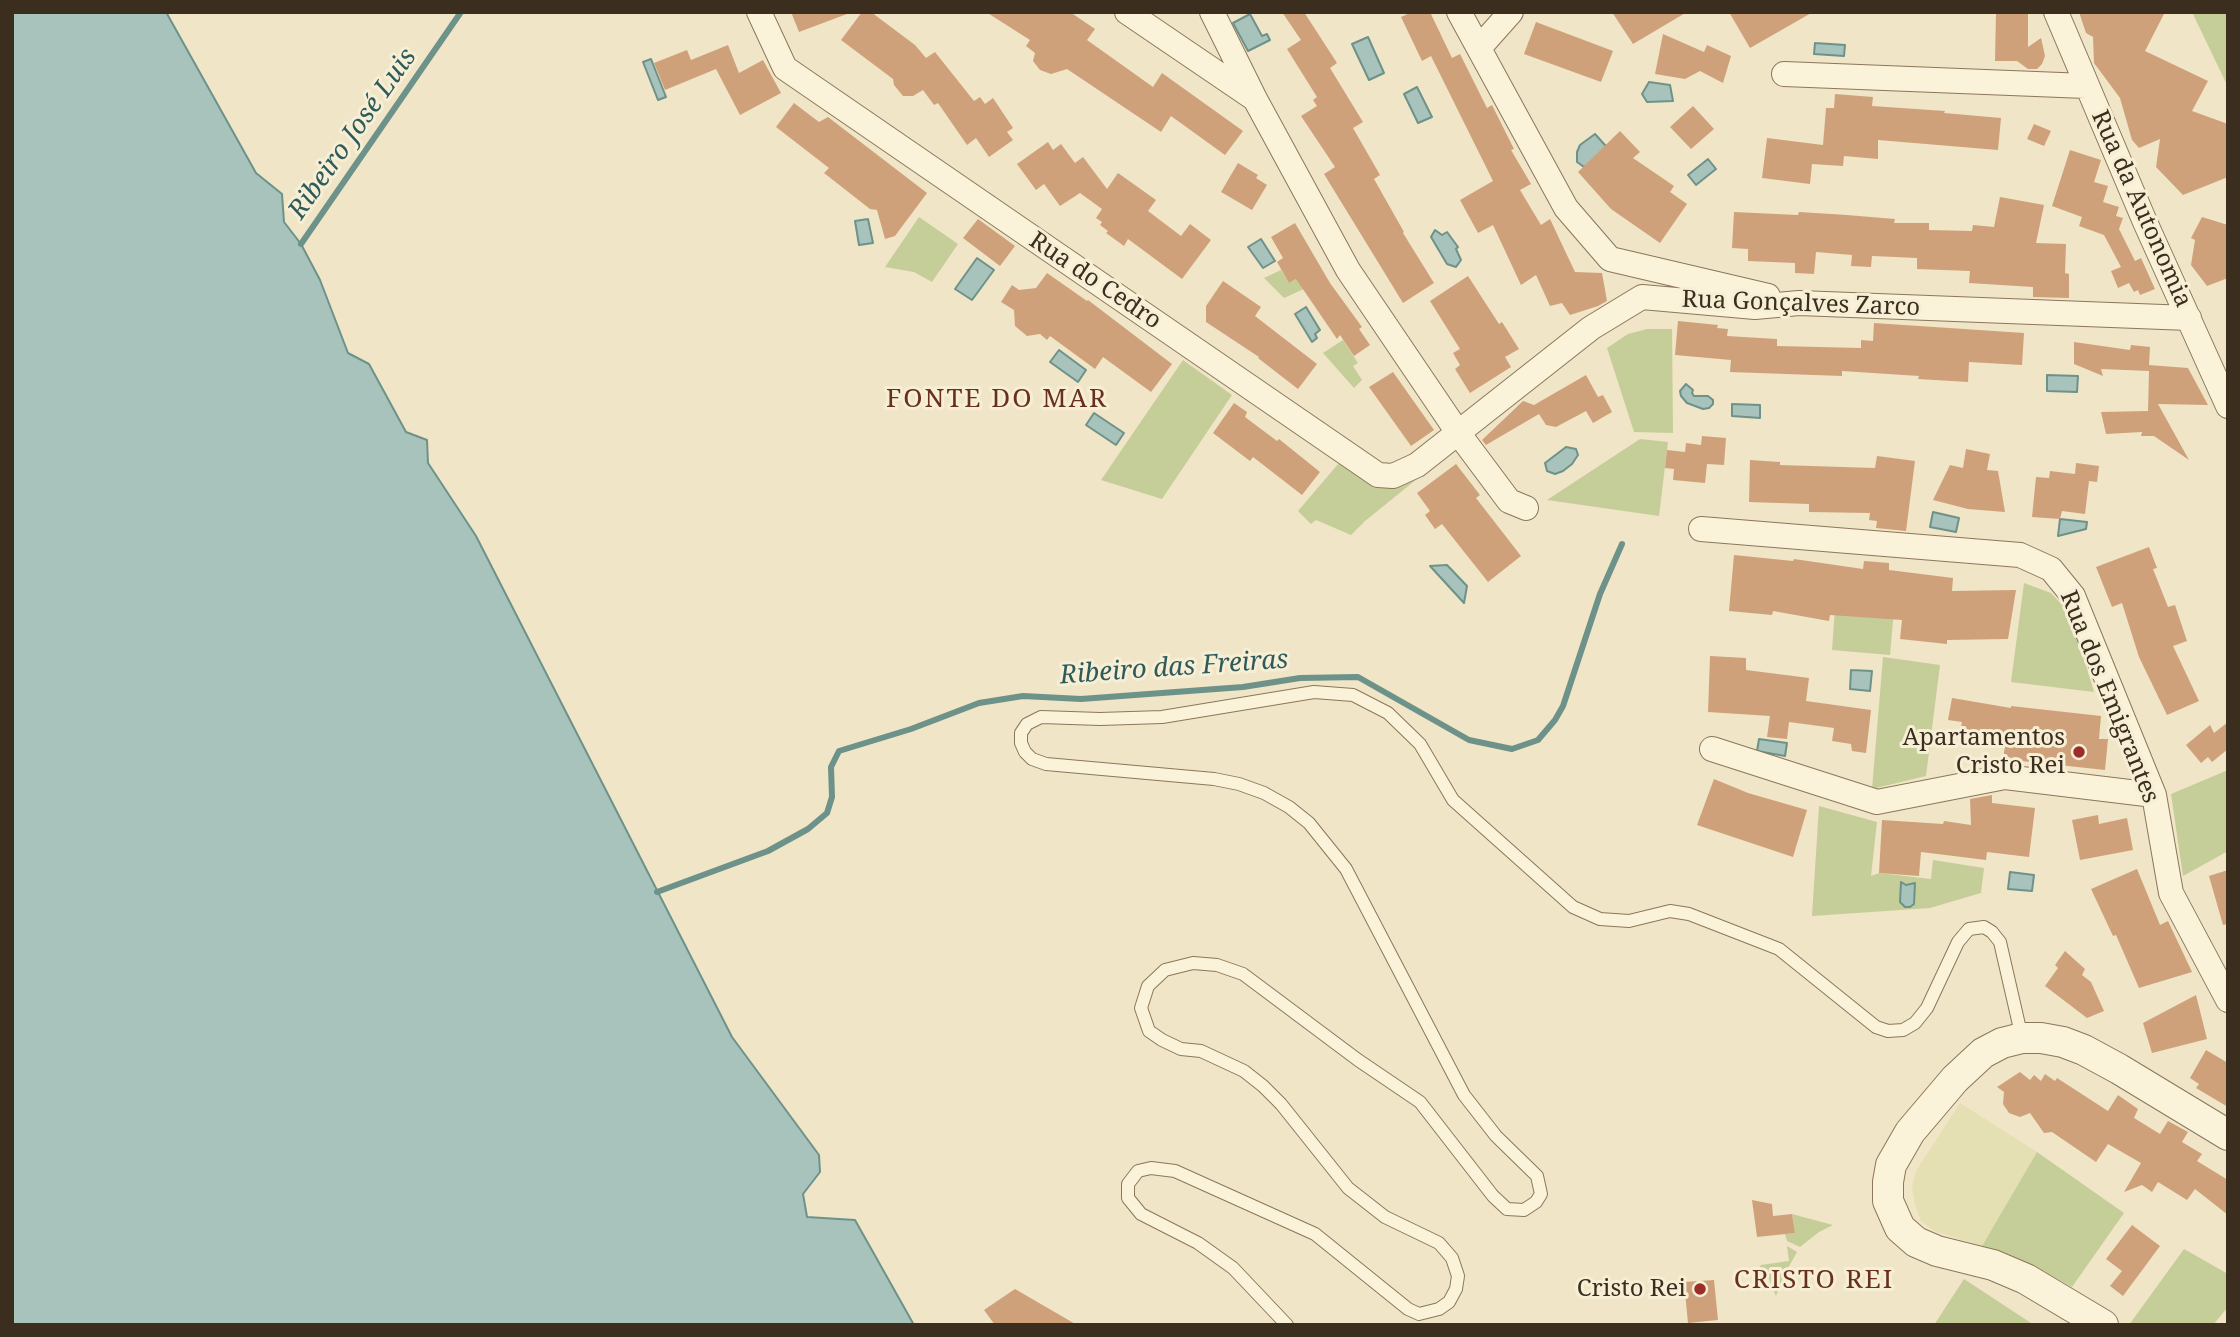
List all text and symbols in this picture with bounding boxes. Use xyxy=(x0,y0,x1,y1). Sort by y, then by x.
water label: Ribeiro José Luis xyxy=(282,43,424,225)
street label: Rua da Autonomia xyxy=(2085,106,2197,312)
street label: Rua do Cedro xyxy=(1024,226,1166,336)
street label: Rua Gonçalves Zarco xyxy=(1681,285,1921,323)
district label: FONTE DO MAR xyxy=(887,384,1107,416)
street label: Rua dos Emigrantes xyxy=(2053,587,2165,807)
water label: Ribeiro das Freiras xyxy=(1059,644,1289,692)
place label: Apartamentos Cristo Rei xyxy=(1902,724,2065,780)
marker: Apartamentos Cristo Rei xyxy=(2071,744,2087,760)
district label: CRISTO REI xyxy=(1735,1265,1893,1297)
place label: Cristo Rei xyxy=(1577,1275,1686,1303)
marker: Cristo Rei xyxy=(1692,1281,1708,1297)

